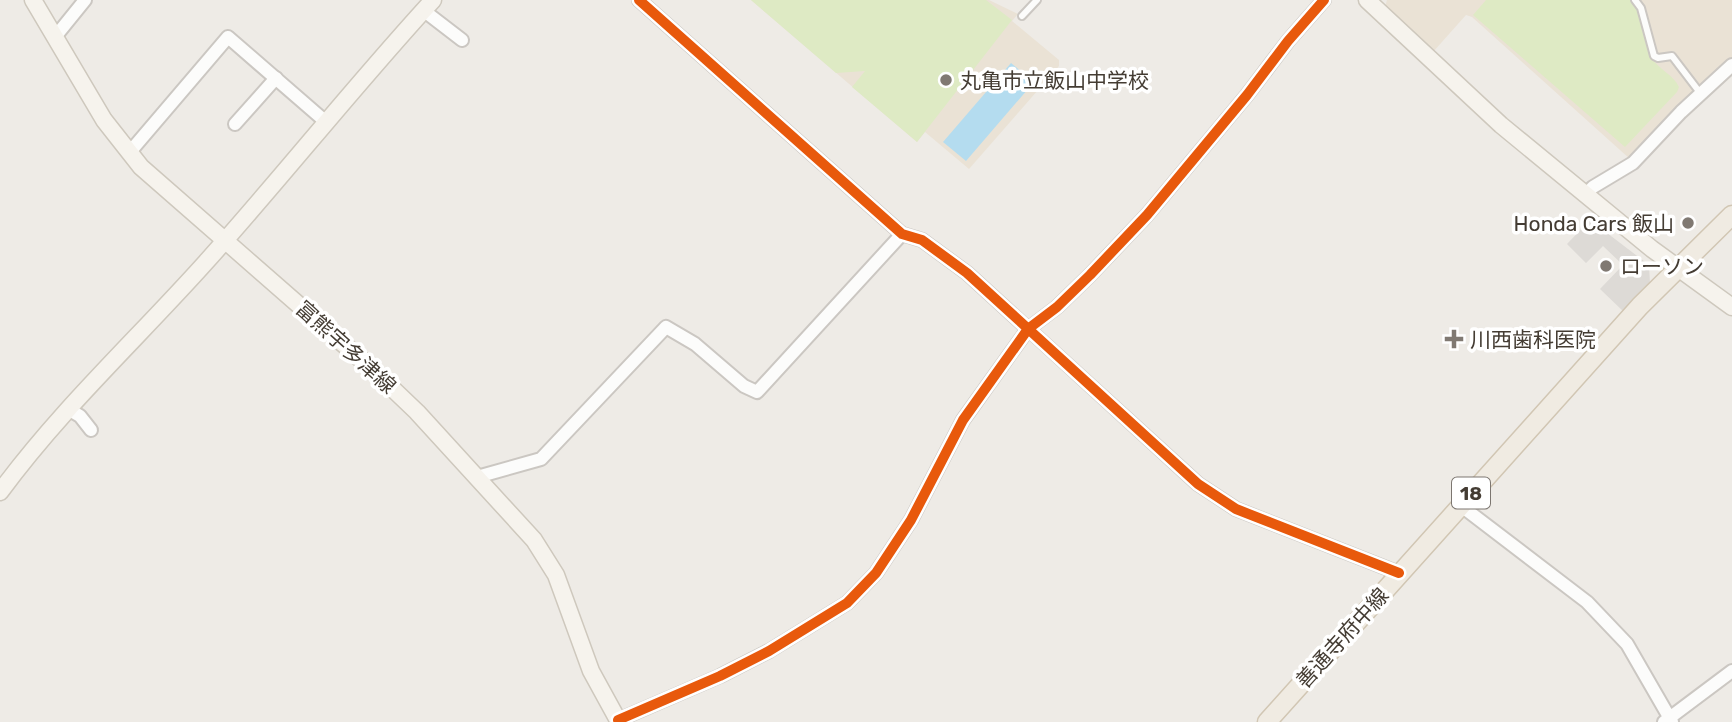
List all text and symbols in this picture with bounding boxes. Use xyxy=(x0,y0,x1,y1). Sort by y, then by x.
place label: 丸亀市立飯山中学校 xyxy=(960,68,1149,93)
marker: 丸亀市立飯山中学校 xyxy=(938,72,954,88)
place label: Honda Cars 飯山 xyxy=(1514,211,1674,236)
marker: Honda Cars 飯山 xyxy=(1680,215,1696,231)
place label: ローソン xyxy=(1620,254,1704,279)
marker: ローソン xyxy=(1598,258,1614,274)
street label: 富熊宇多津線 xyxy=(291,296,401,398)
place label: 川西歯科医院 xyxy=(1470,327,1596,352)
marker: 川西歯科医院 xyxy=(1444,329,1464,349)
road number: 18 xyxy=(1452,478,1490,508)
street label: 善通寺府中線 xyxy=(1291,583,1393,693)

